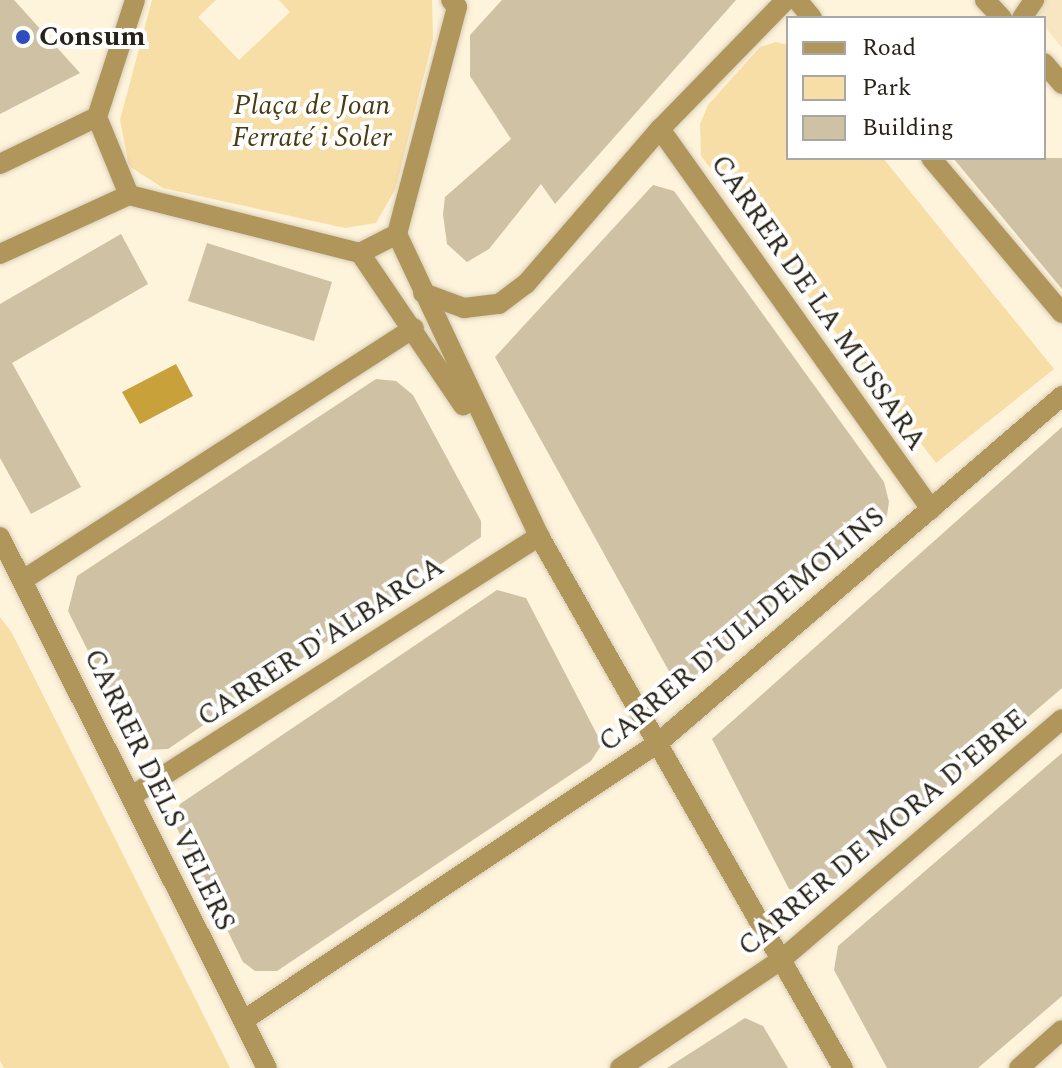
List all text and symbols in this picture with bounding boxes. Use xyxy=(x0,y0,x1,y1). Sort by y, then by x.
legend xyxy=(786,16,1046,160)
place label: Consum xyxy=(39,20,146,54)
marker: Consum xyxy=(14,28,32,46)
text: Road xyxy=(862,30,916,66)
text: Park xyxy=(862,70,912,106)
park label: Plaça de Joan Ferraté i Soler xyxy=(232,89,392,155)
text: Building xyxy=(862,110,954,146)
street label: CARRER DE LA MUSSARA xyxy=(703,149,933,457)
street label: CARRER D'ULLDEMOLINS xyxy=(592,501,892,759)
street label: CARRER D'ALBARCA xyxy=(192,550,450,734)
street label: CARRER DELS VELERS xyxy=(76,644,242,936)
street label: CARRER DE MORA D'EBRE xyxy=(732,702,1034,964)

